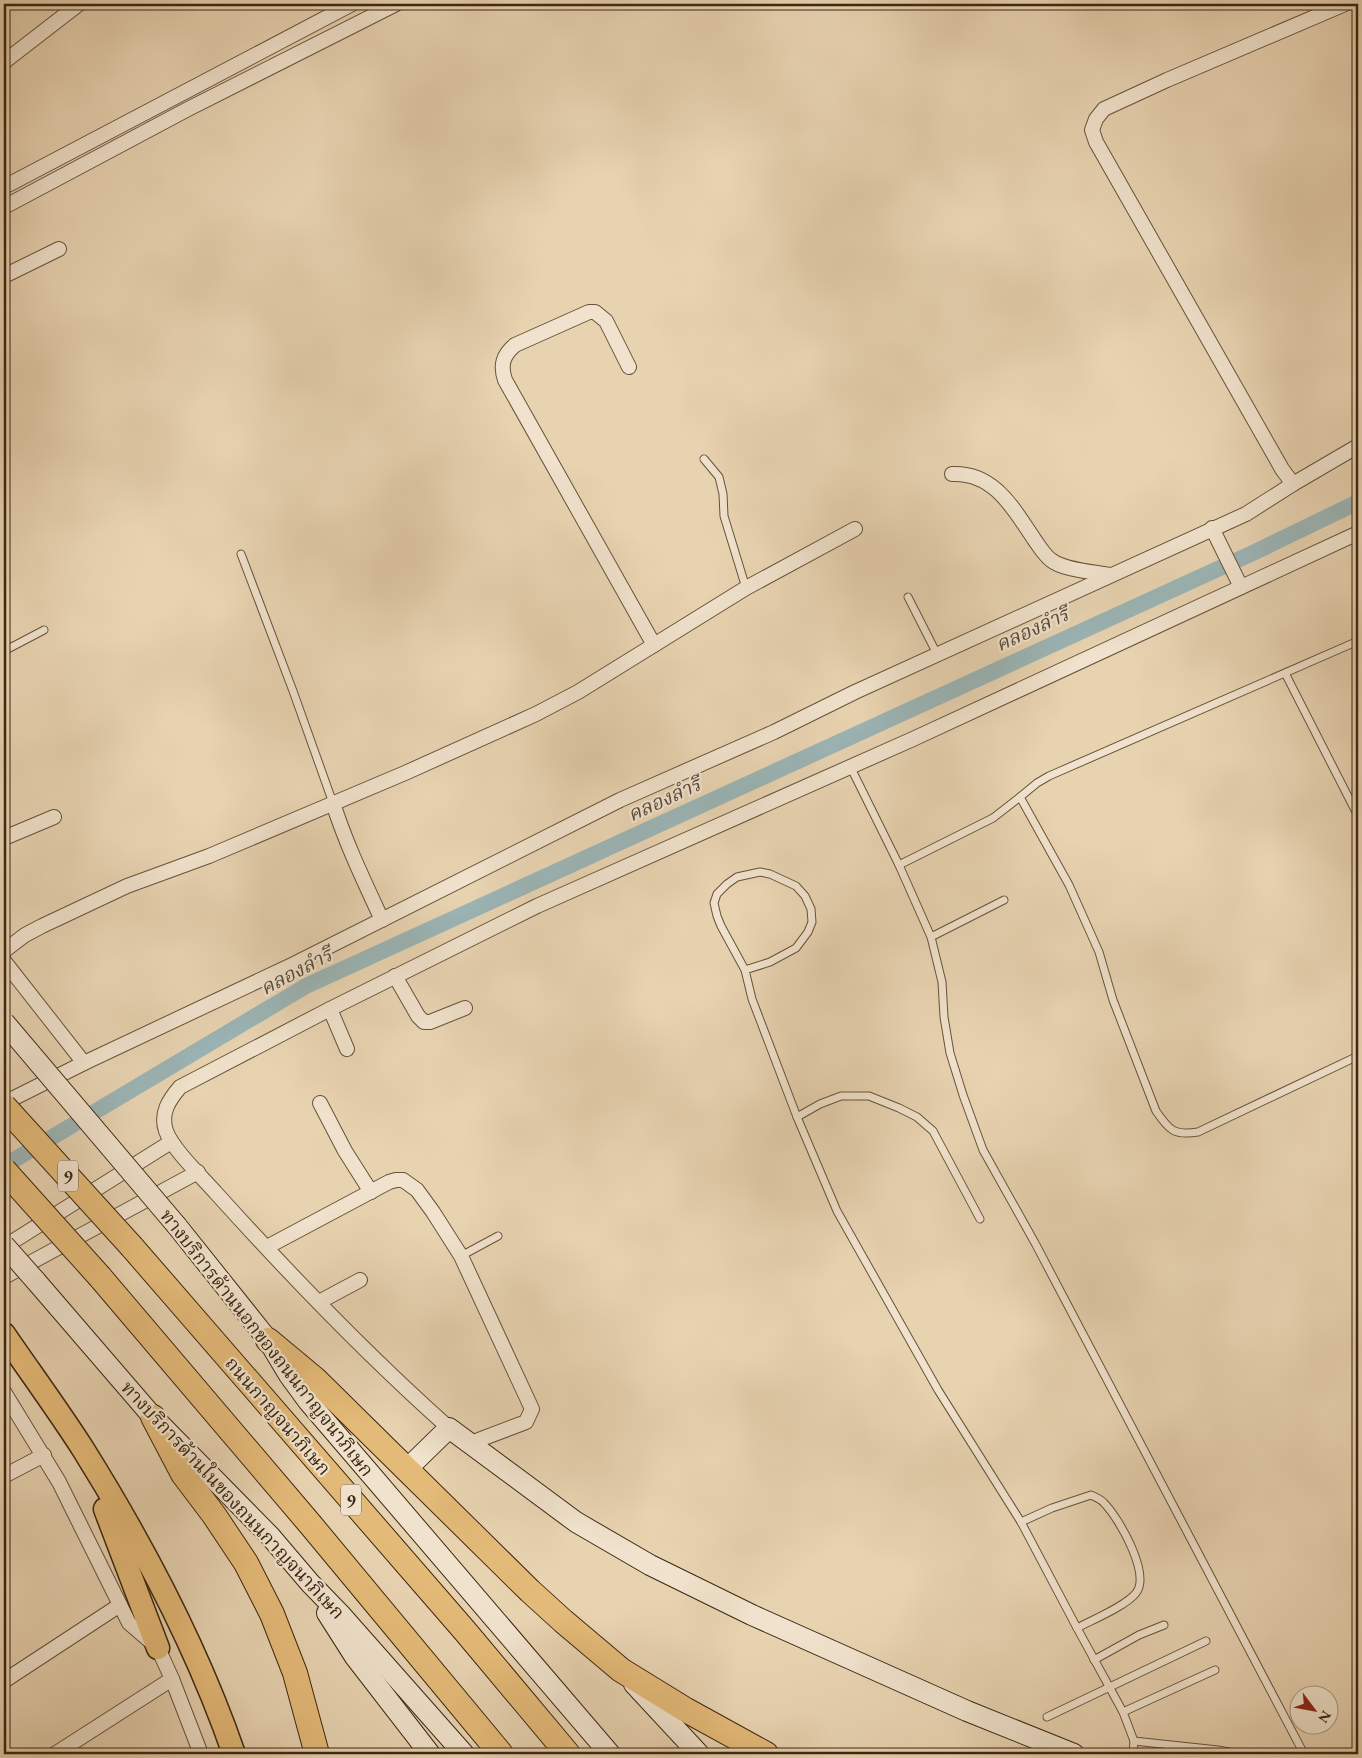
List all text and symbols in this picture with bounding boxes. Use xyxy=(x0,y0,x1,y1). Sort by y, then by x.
water label: คลองลำรี xyxy=(991,599,1077,657)
water label: คลองลำรี xyxy=(623,769,709,827)
water label: คลองลำรี xyxy=(255,939,340,1001)
road number: 9 xyxy=(58,1160,78,1192)
street label: ทางบริการด้านนอกของถนนกาญจนาภิเษก xyxy=(155,1205,379,1481)
street label: ถนนกาญจนาภิเษก xyxy=(220,1352,336,1480)
street label: ทางบริการด้านในของถนนกาญจนาภิเษก xyxy=(116,1375,351,1625)
road number: 9 xyxy=(341,1484,361,1516)
north arrow xyxy=(1290,1686,1340,1736)
text: N xyxy=(1314,1707,1336,1727)

